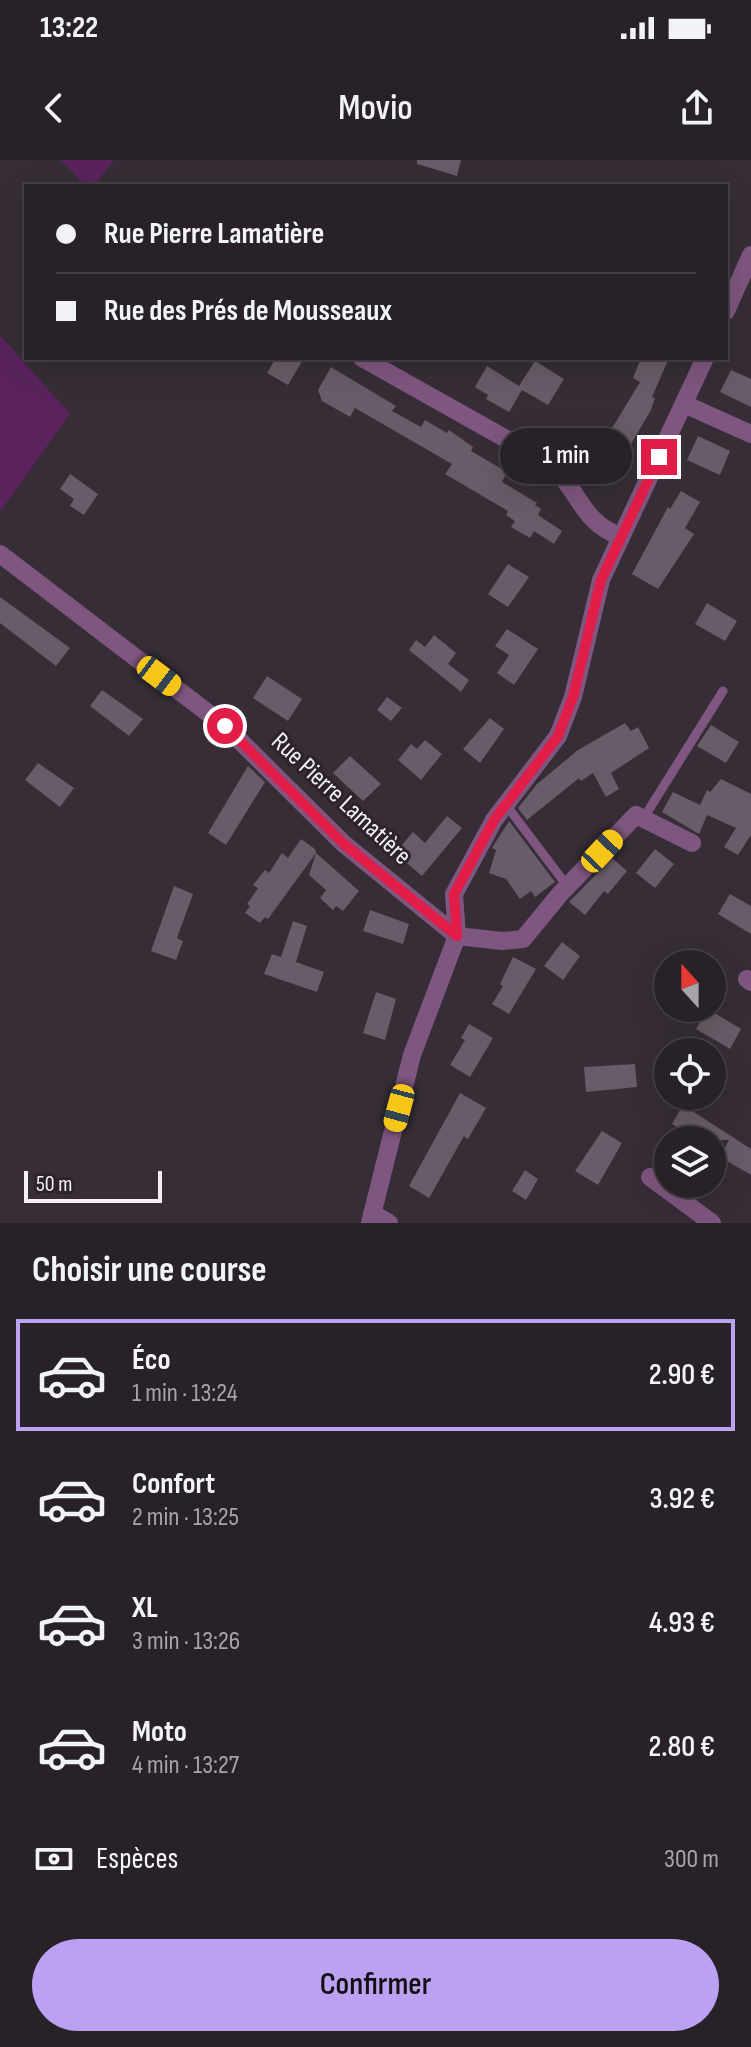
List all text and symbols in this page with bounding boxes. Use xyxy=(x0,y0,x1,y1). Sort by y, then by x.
text: 13:22 xyxy=(40,10,98,46)
icon: back xyxy=(32,86,76,130)
icon: share xyxy=(675,86,719,130)
text: Movio xyxy=(338,87,413,130)
text: Rue Pierre Lamatière xyxy=(104,216,324,252)
text: Rue des Prés de Mousseaux xyxy=(104,293,392,329)
callout: 1 min xyxy=(499,429,631,485)
route end xyxy=(641,439,677,475)
text: 1 min xyxy=(542,440,590,471)
car xyxy=(133,652,185,700)
route start xyxy=(207,708,243,744)
street label: Rue Pierre Lamatière xyxy=(265,726,417,872)
car xyxy=(577,825,627,877)
north arrow xyxy=(654,950,726,1022)
map controls xyxy=(654,950,726,1198)
button: locate xyxy=(654,1038,726,1110)
car xyxy=(381,1082,417,1134)
button: layers xyxy=(654,1126,726,1198)
scale bar xyxy=(24,1167,162,1203)
text: 50 m xyxy=(36,1171,72,1198)
text: Choisir une course xyxy=(32,1249,267,1292)
icon: car xyxy=(36,1339,108,1411)
text: Éco xyxy=(132,1342,171,1378)
text: 2.90 € xyxy=(649,1357,715,1393)
text: 1 min · 13:24 xyxy=(132,1378,238,1409)
icon: car xyxy=(36,1463,108,1535)
text: Confort xyxy=(132,1466,215,1502)
text: 3.92 € xyxy=(650,1481,715,1517)
text: 2 min · 13:25 xyxy=(132,1502,239,1533)
icon: car xyxy=(36,1587,108,1659)
text: XL xyxy=(132,1590,158,1626)
text: 4.93 € xyxy=(649,1605,715,1641)
text: 3 min · 13:26 xyxy=(132,1626,240,1657)
icon: car xyxy=(36,1711,108,1783)
text: Moto xyxy=(132,1714,187,1750)
text: 2.80 € xyxy=(648,1729,715,1765)
text: 4 min · 13:27 xyxy=(132,1750,239,1781)
icon: cash xyxy=(32,1837,76,1881)
text: Espèces xyxy=(96,1841,178,1877)
text: 300 m xyxy=(664,1844,719,1875)
button: Confirmer xyxy=(32,1939,719,2031)

